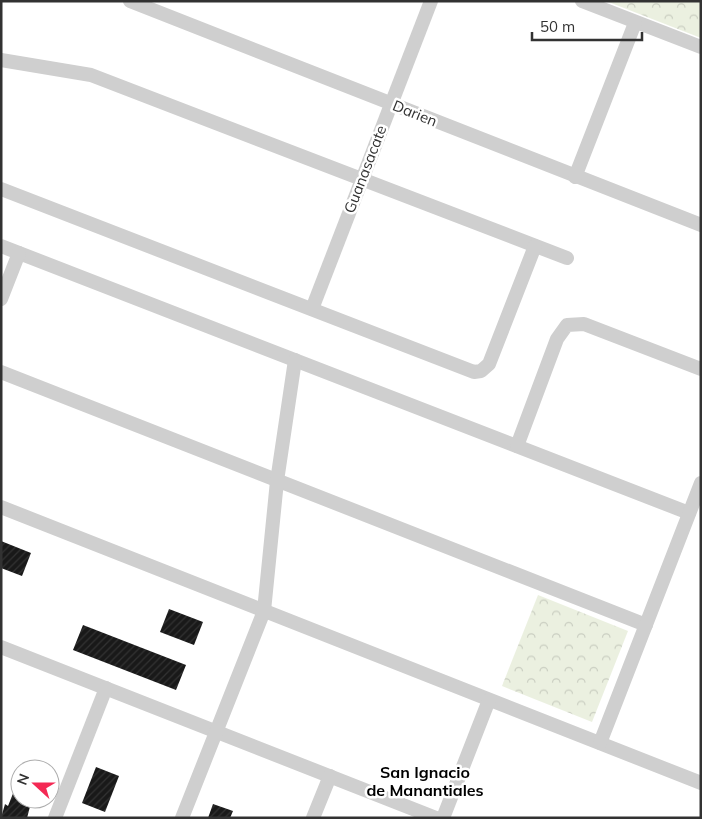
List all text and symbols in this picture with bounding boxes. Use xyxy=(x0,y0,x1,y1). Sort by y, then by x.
scale bar xyxy=(532,10,642,42)
text: 50 m xyxy=(540,17,575,36)
street label: Darien xyxy=(390,96,440,130)
street label: Guanasacate xyxy=(340,122,390,216)
north arrow xyxy=(10,759,60,809)
district label: San Ignacio de Manantiales xyxy=(366,762,484,800)
text: N xyxy=(13,771,33,788)

